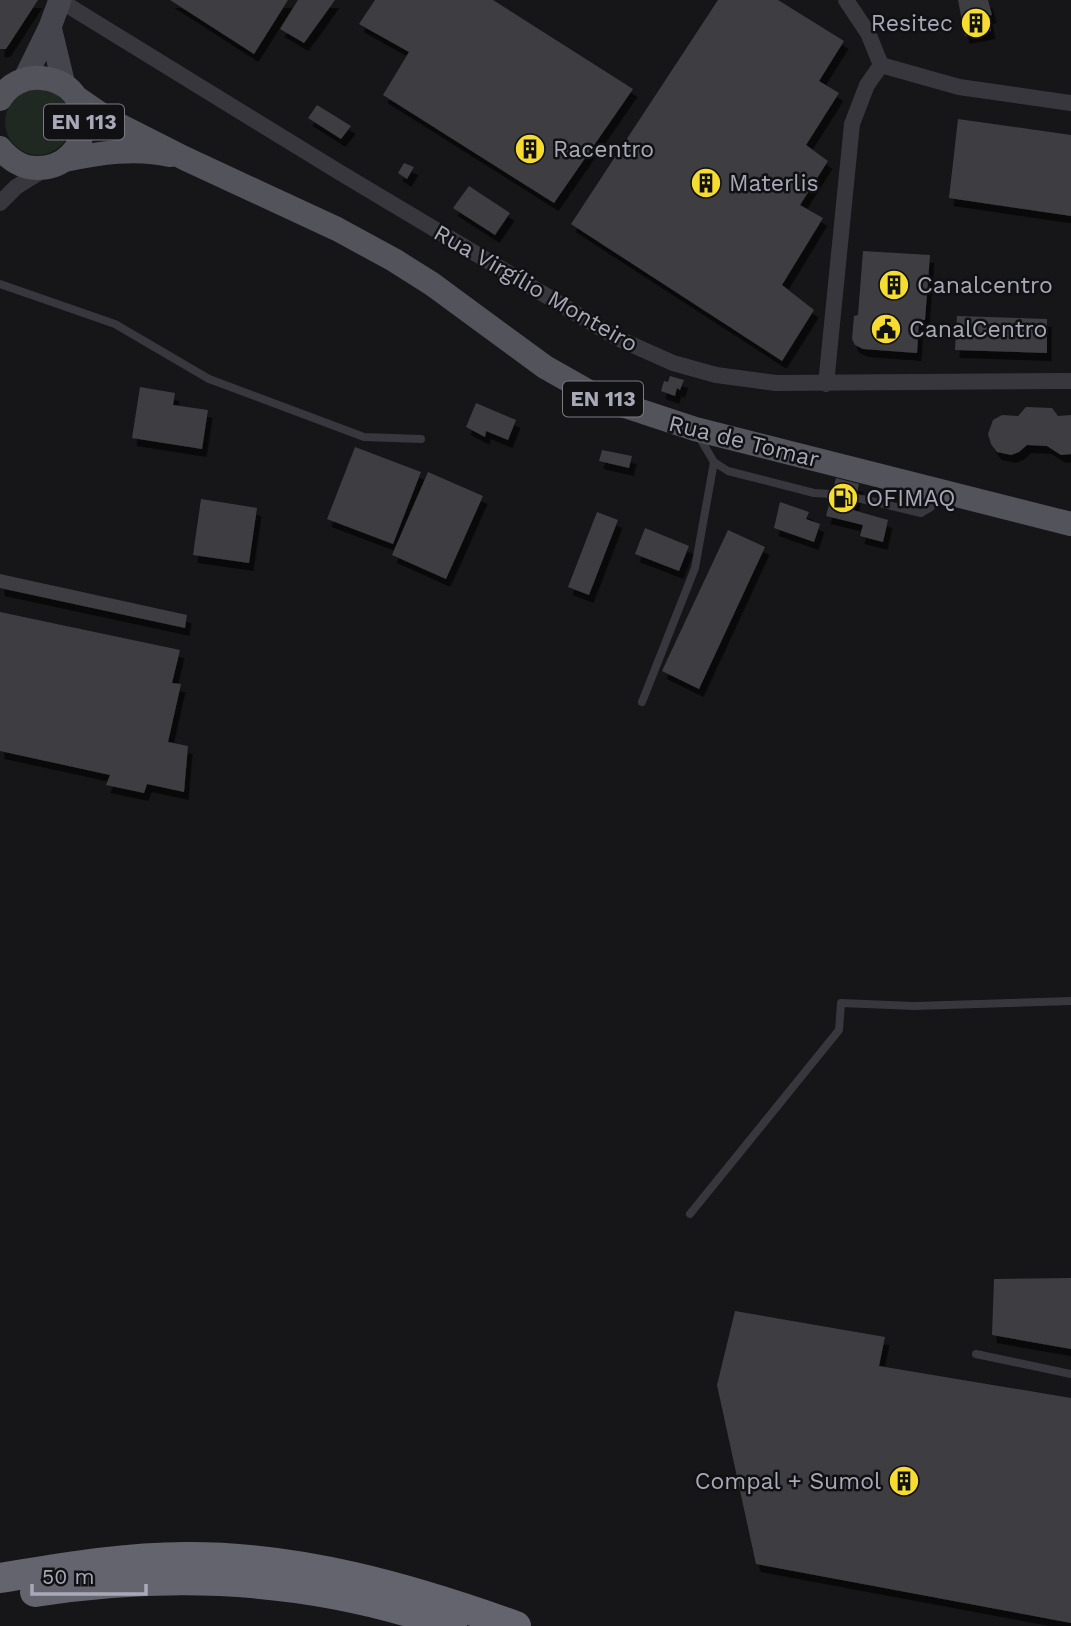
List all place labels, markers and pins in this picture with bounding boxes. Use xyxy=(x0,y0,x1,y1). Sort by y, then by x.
building icon: Resitec xyxy=(959,6,993,40)
place label: Resitec xyxy=(871,10,953,37)
building icon: Racentro xyxy=(513,132,547,166)
place label: Racentro xyxy=(553,136,654,163)
building icon: Materlis xyxy=(689,166,723,200)
place label: Materlis xyxy=(729,170,819,197)
building icon: Canalcentro xyxy=(877,268,911,302)
place label: Canalcentro xyxy=(917,272,1053,299)
public building icon: CanalCentro xyxy=(869,312,903,346)
place label: CanalCentro xyxy=(909,316,1047,343)
fuel station icon: OFIMAQ xyxy=(826,481,860,515)
place label: OFIMAQ xyxy=(866,485,956,512)
building icon: Compal + Sumol xyxy=(887,1464,921,1498)
place label: Compal + Sumol xyxy=(695,1468,881,1495)

